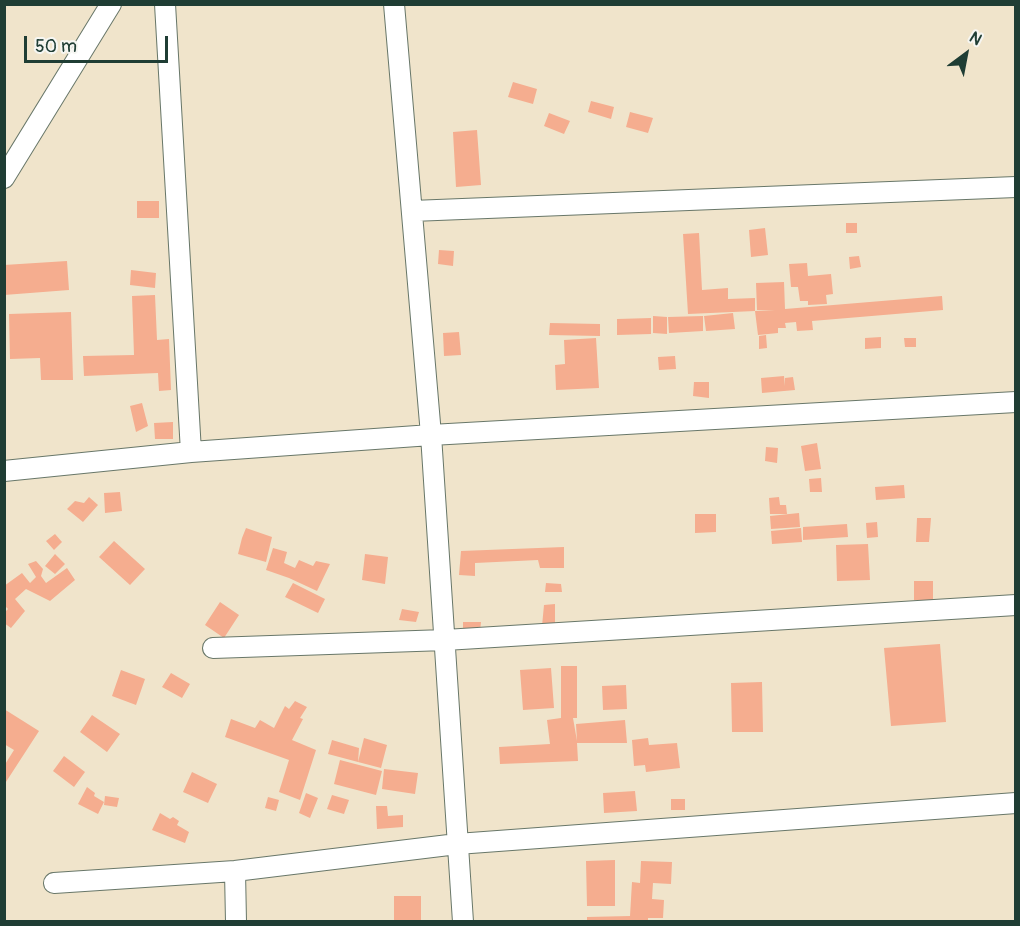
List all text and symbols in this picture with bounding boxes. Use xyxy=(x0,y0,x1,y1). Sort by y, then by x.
scale bar xyxy=(27,24,171,62)
north arrow xyxy=(936,24,996,84)
text: N xyxy=(966,27,985,50)
text: 50 m xyxy=(35,35,77,58)

